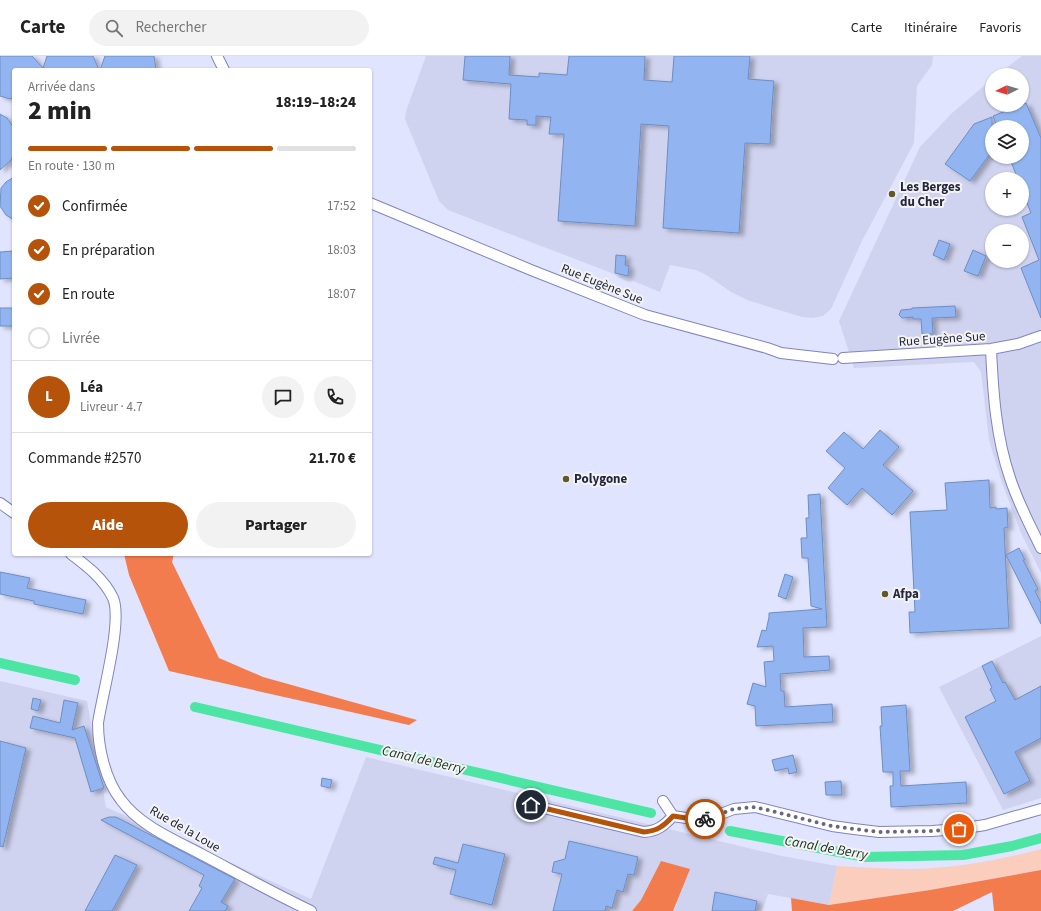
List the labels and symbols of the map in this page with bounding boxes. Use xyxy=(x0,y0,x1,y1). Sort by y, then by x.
north arrow xyxy=(985,68,1029,112)
place label: Les Berges du Cher xyxy=(900,178,961,211)
marker: Les Berges du Cher xyxy=(887,189,897,199)
street label: Rue Eugène Sue xyxy=(558,259,646,309)
street label: Rue Eugène Sue xyxy=(898,327,986,351)
place label: Polygone xyxy=(574,470,628,488)
marker: Polygone xyxy=(561,474,571,484)
place label: Afpa xyxy=(892,585,919,603)
marker: Afpa xyxy=(880,589,890,599)
water label: Canal de Berry xyxy=(380,741,467,779)
pin xyxy=(514,788,548,822)
courier xyxy=(685,799,725,839)
street label: Rue de la Loue xyxy=(146,801,224,857)
pin xyxy=(942,812,976,846)
water label: Canal de Berry xyxy=(783,831,870,865)

